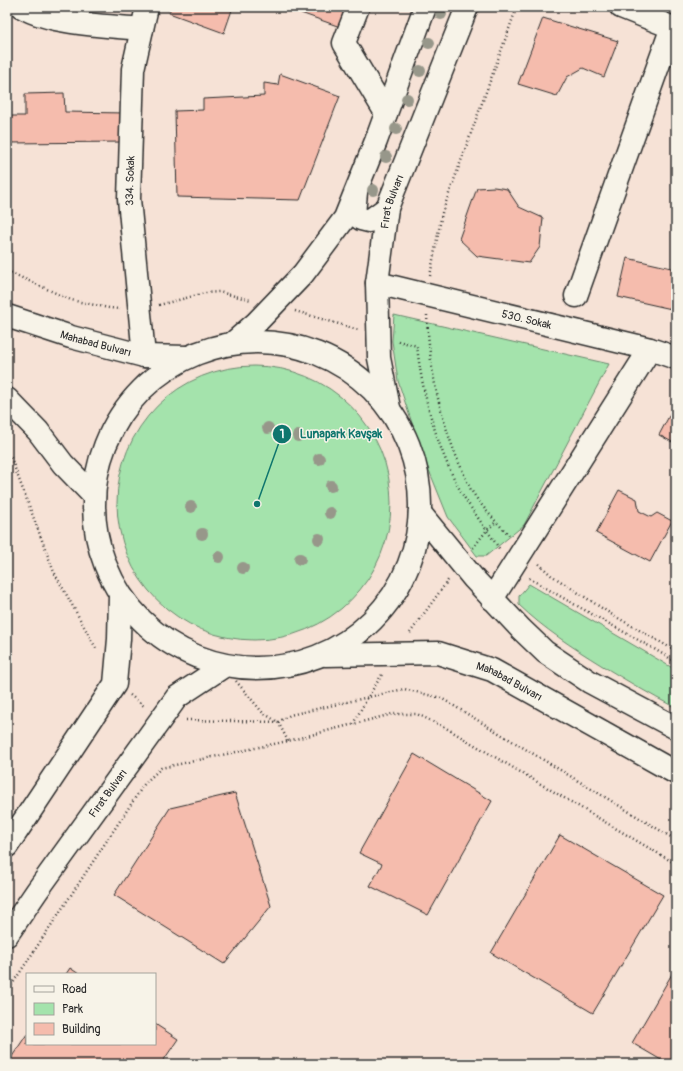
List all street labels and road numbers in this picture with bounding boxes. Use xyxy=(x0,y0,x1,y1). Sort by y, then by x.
street label: 334. Sokak xyxy=(122,155,137,206)
street label: Fırat Bulvarı xyxy=(378,172,406,230)
street label: 530. Sokak xyxy=(500,307,553,332)
street label: Mahabad Bulvarı xyxy=(59,327,133,359)
street label: Mahabad Bulvarı xyxy=(475,659,545,703)
street label: Fırat Bulvarı xyxy=(86,766,129,820)

